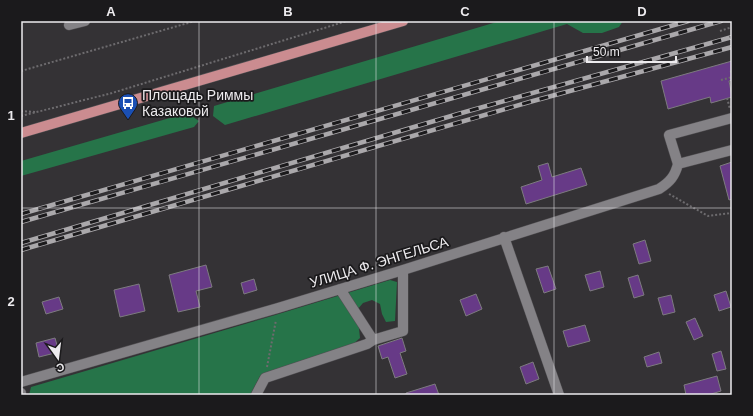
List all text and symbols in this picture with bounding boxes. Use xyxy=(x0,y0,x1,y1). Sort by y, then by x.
text: A xyxy=(106,4,116,19)
text: B xyxy=(283,4,293,19)
text: C xyxy=(460,4,470,19)
text: D xyxy=(637,4,647,19)
scale bar xyxy=(587,38,676,64)
text: 50 m xyxy=(593,45,620,59)
place label: Площадь Риммы Казаковой xyxy=(142,87,253,119)
bus stop icon: Площадь Риммы Казаковой xyxy=(117,92,139,120)
text: 1 xyxy=(7,108,15,123)
street label: УЛИЦА Ф. ЭНГЕЛЬСА xyxy=(308,233,451,291)
text: 2 xyxy=(7,294,15,309)
north arrow xyxy=(38,338,78,378)
text: С xyxy=(55,361,66,374)

